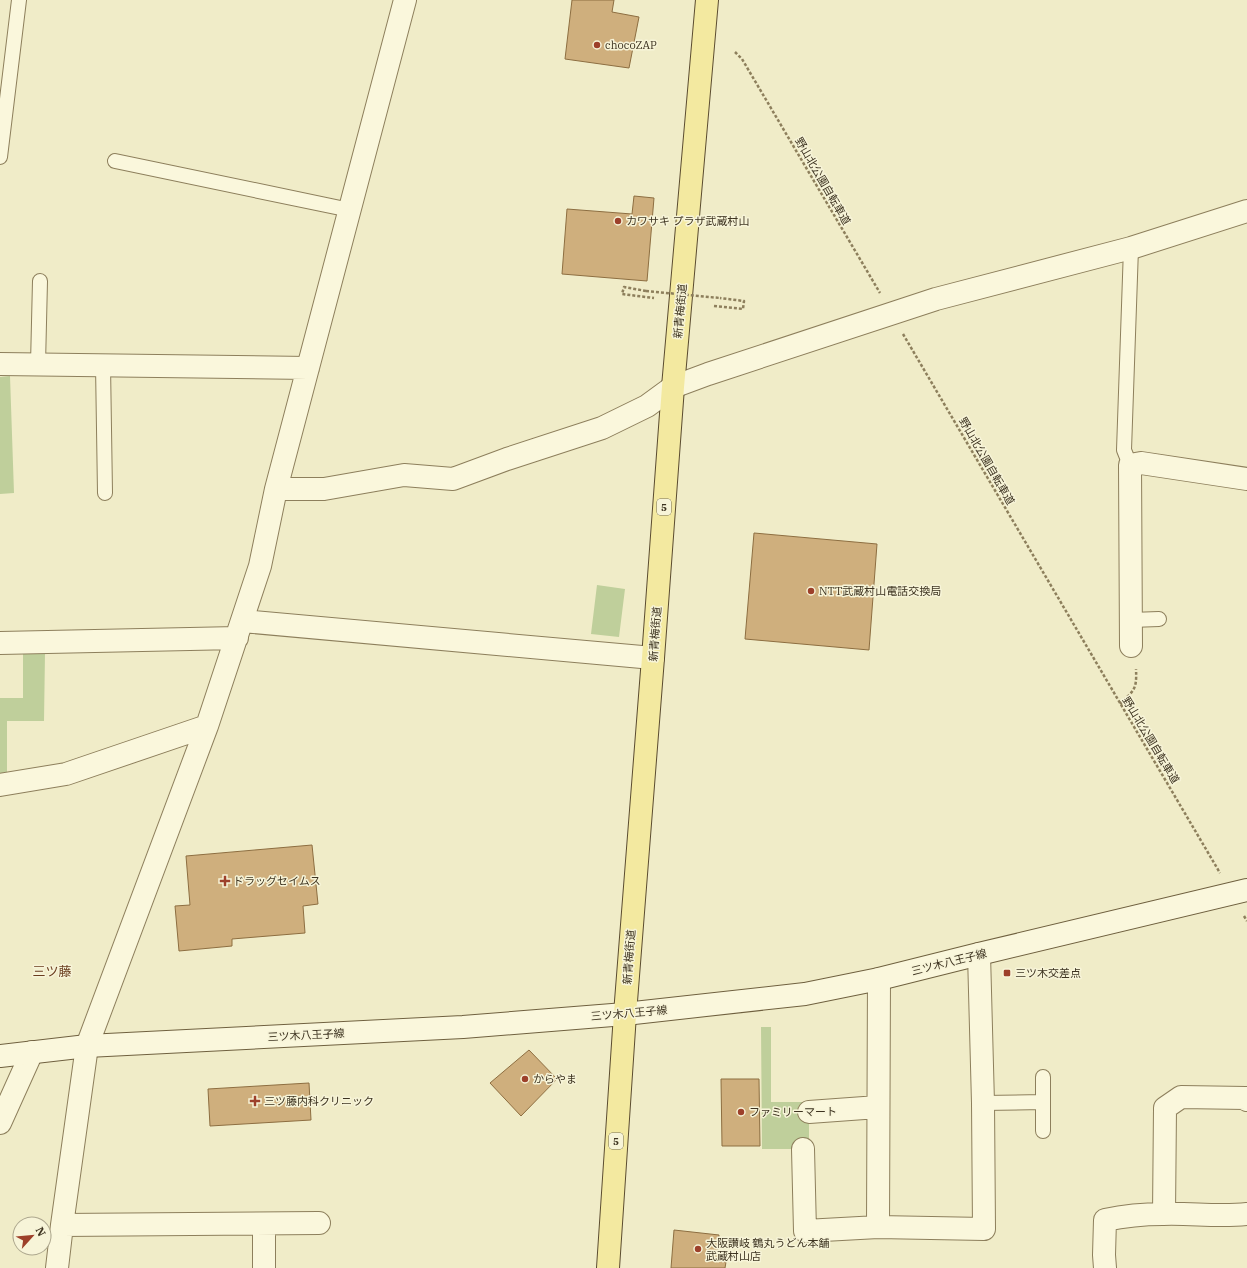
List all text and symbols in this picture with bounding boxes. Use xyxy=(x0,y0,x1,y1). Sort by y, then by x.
place label: chocoZAP xyxy=(605,38,657,52)
marker: chocoZAP xyxy=(592,40,602,50)
street label: 野山北公園自転車道 xyxy=(792,135,854,227)
place label: カワサキ プラザ武蔵村山 xyxy=(626,214,750,228)
marker: カワサキ プラザ武蔵村山 xyxy=(613,216,623,226)
street label: 新青梅街道 xyxy=(671,283,689,339)
street label: 野山北公園自転車道 xyxy=(956,415,1018,507)
road number: 5 xyxy=(657,499,671,515)
place label: NTT武蔵村山電話交換局 xyxy=(819,584,941,598)
marker: NTT武蔵村山電話交換局 xyxy=(806,586,816,596)
street label: 新青梅街道 xyxy=(646,606,664,662)
street label: 野山北公園自転車道 xyxy=(1120,694,1182,786)
place label: ドラッグセイムス xyxy=(233,874,321,888)
marker: ドラッグセイムス xyxy=(220,876,230,886)
street label: 新青梅街道 xyxy=(620,929,638,985)
street label: 三ツ木八王子線 xyxy=(910,946,988,978)
district label: 三ツ藤 xyxy=(32,963,72,980)
place label: 三ツ木交差点 xyxy=(1015,966,1081,980)
marker: 三ツ木交差点 xyxy=(1002,968,1012,978)
street label: 三ツ木八王子線 xyxy=(590,1003,668,1023)
street label: 三ツ木八王子線 xyxy=(267,1026,345,1044)
place label: からやま xyxy=(533,1072,577,1086)
marker: からやま xyxy=(520,1074,530,1084)
place label: 三ツ藤内科クリニック xyxy=(264,1094,374,1108)
marker: 三ツ藤内科クリニック xyxy=(249,1095,261,1107)
place label: ファミリーマート xyxy=(749,1105,837,1119)
marker: ファミリーマート xyxy=(736,1107,746,1117)
road number: 5 xyxy=(609,1133,623,1149)
north arrow xyxy=(12,1216,52,1256)
text: N xyxy=(33,1224,49,1239)
place label: 大阪讃岐 鶴丸うどん本舗 武蔵村山店 xyxy=(706,1236,830,1263)
marker: 大阪讃岐 鶴丸うどん本舗 武蔵村山店 xyxy=(693,1244,703,1254)

